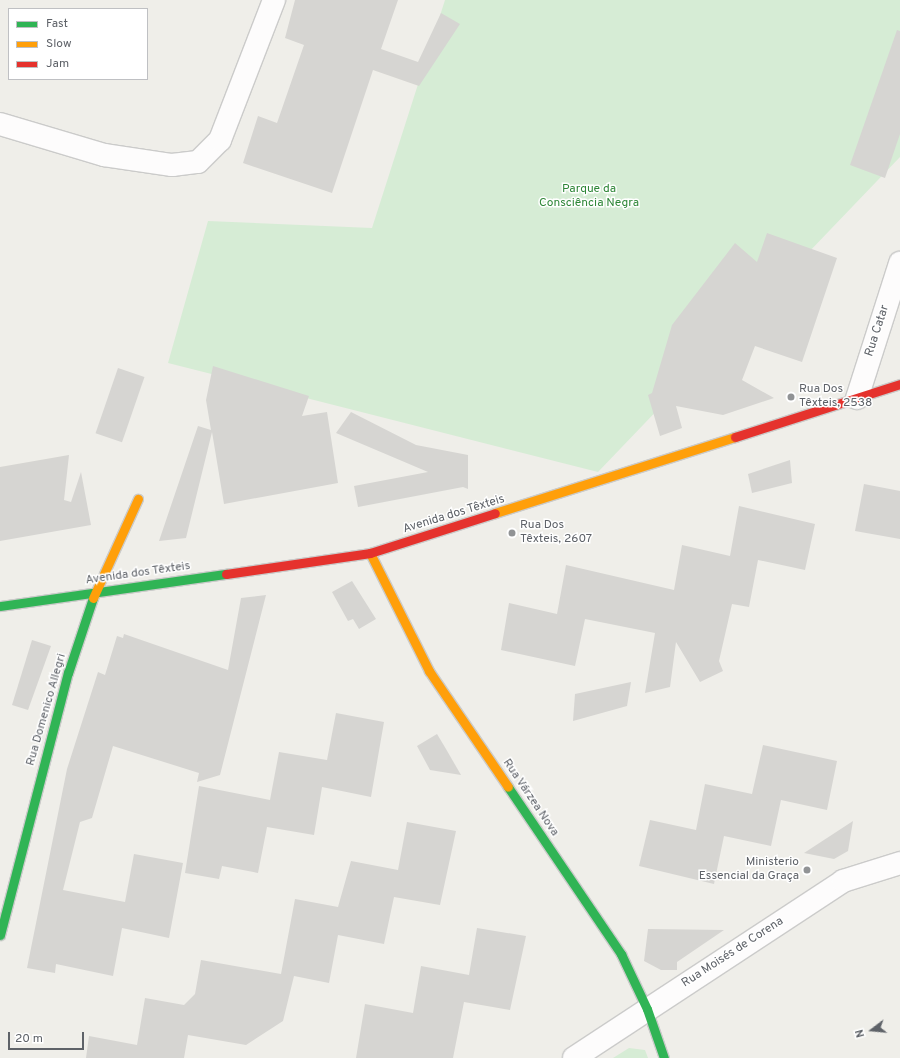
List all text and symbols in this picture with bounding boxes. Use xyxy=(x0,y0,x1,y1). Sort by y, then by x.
legend xyxy=(8,8,148,80)
text: Fast xyxy=(46,16,68,32)
text: Slow xyxy=(46,36,72,52)
text: Jam xyxy=(46,56,69,72)
park label: Parque da Consciência Negra xyxy=(539,183,639,211)
street label: Rua Catar xyxy=(863,303,893,359)
place label: Rua Dos Têxteis, 2538 xyxy=(799,383,872,411)
marker: Rua Dos Têxteis, 2538 xyxy=(786,392,796,402)
street label: Avenida dos Têxteis xyxy=(401,493,507,537)
place label: Rua Dos Têxteis, 2607 xyxy=(520,519,592,547)
marker: Rua Dos Têxteis, 2607 xyxy=(507,528,517,538)
street label: Avenida dos Têxteis xyxy=(85,559,191,589)
street label: Rua Domenico Allegri xyxy=(24,652,70,768)
street label: Rua Várzea Nova xyxy=(499,756,561,840)
place label: Ministerio Essencial da Graça xyxy=(699,856,799,884)
marker: Ministerio Essencial da Graça xyxy=(802,865,812,875)
street label: Rua Moisés de Corena xyxy=(680,915,786,991)
north arrow xyxy=(852,1010,892,1050)
scale bar xyxy=(10,1024,86,1050)
text: N xyxy=(853,1028,868,1039)
text: 20 m xyxy=(15,1031,43,1047)

